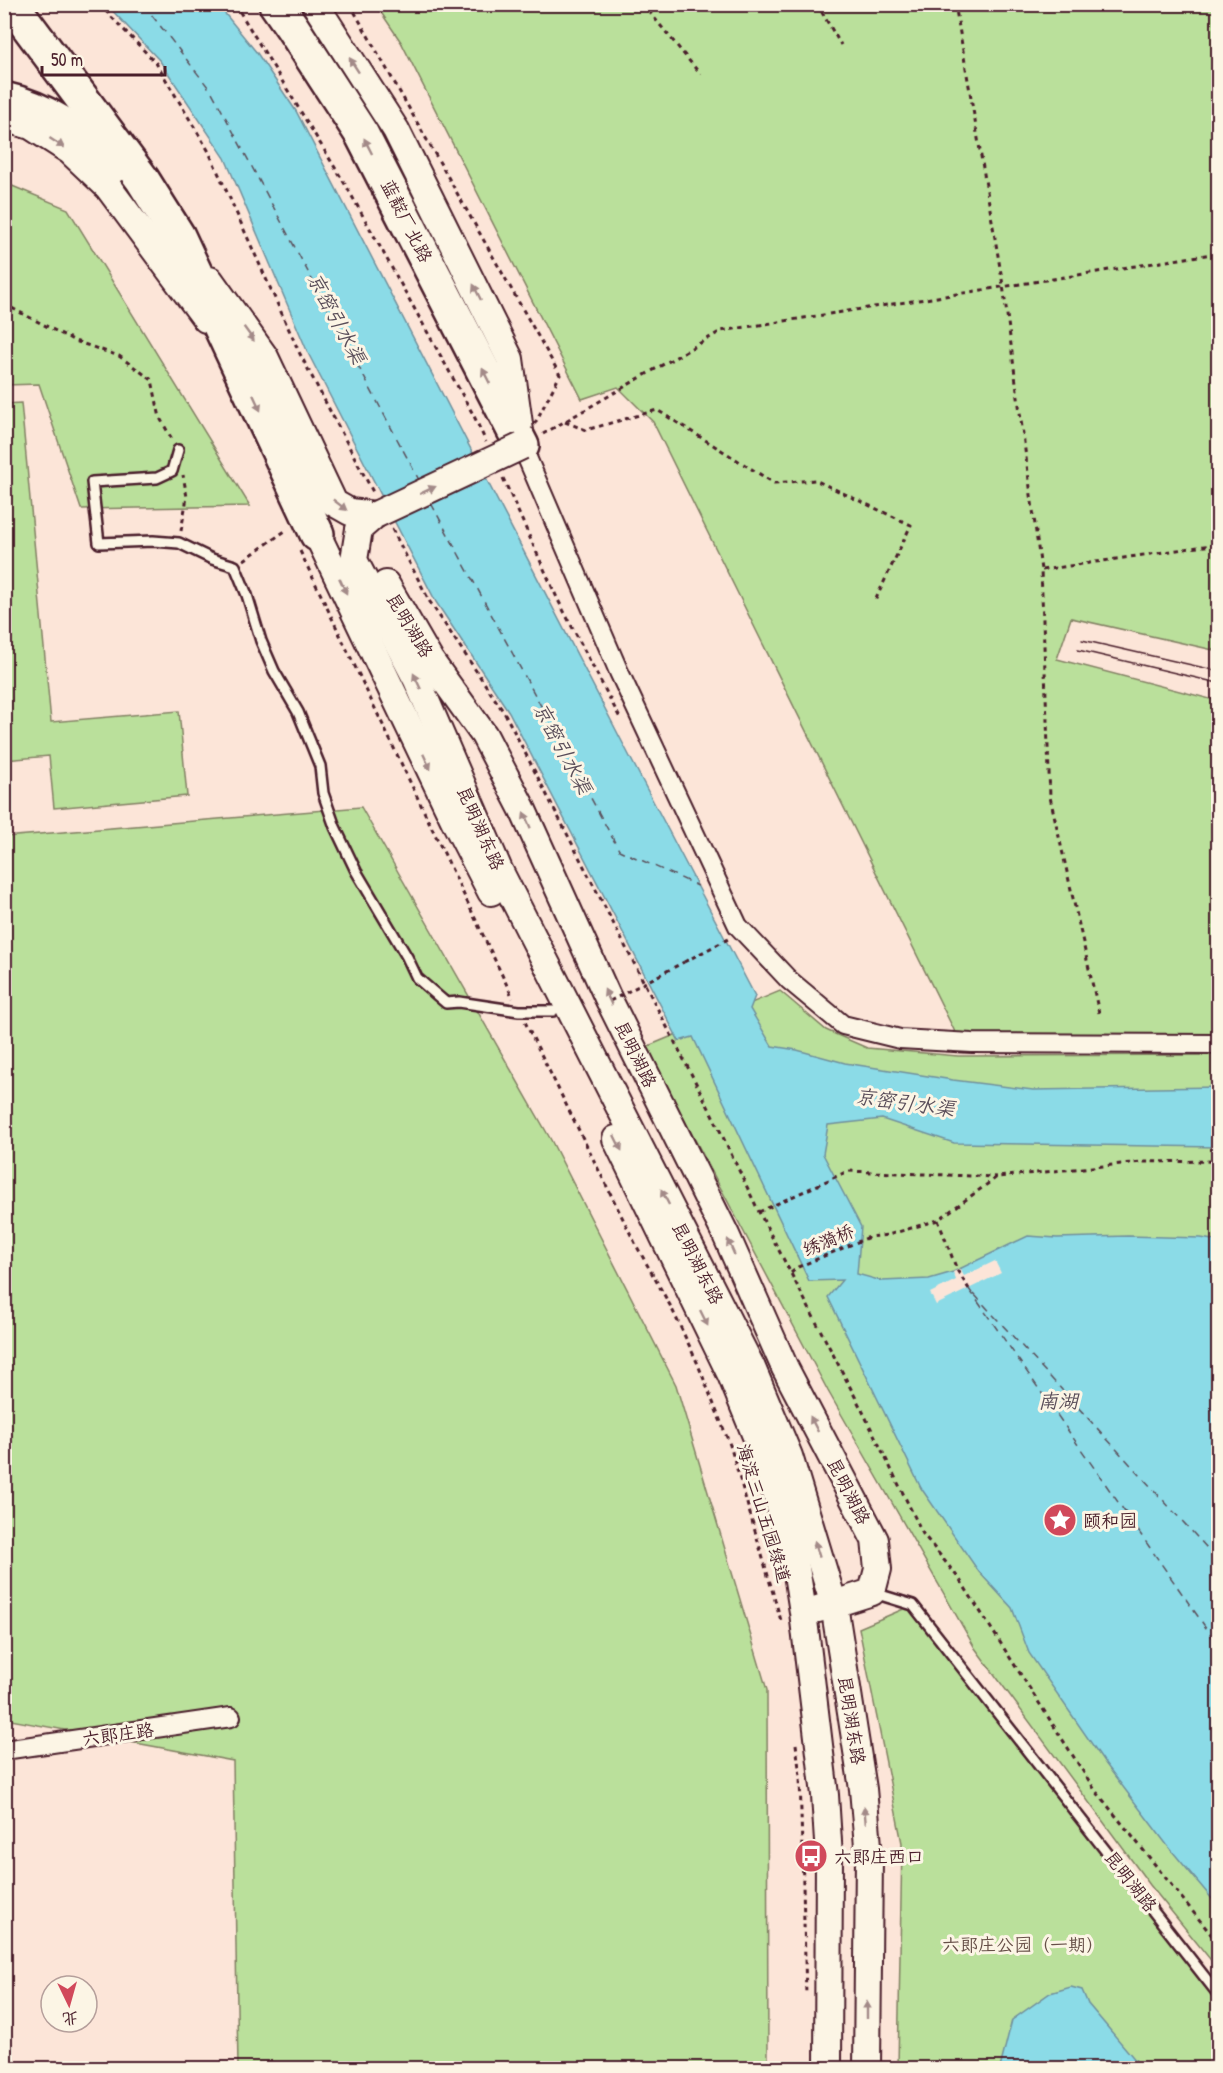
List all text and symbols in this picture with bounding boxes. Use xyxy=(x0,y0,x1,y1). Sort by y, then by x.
scale bar xyxy=(42,39,165,77)
text: 50 m xyxy=(51,47,83,72)
one-way arrow xyxy=(349,57,360,73)
one-way arrow xyxy=(49,137,65,148)
one-way arrow xyxy=(363,138,373,155)
street label: 蓝靛厂北路 xyxy=(375,175,439,267)
water label: 京密引水渠 xyxy=(302,268,373,370)
one-way arrow xyxy=(472,283,481,300)
one-way arrow xyxy=(243,326,255,342)
one-way arrow xyxy=(481,367,491,384)
one-way arrow xyxy=(253,394,262,411)
one-way arrow xyxy=(420,486,437,495)
one-way arrow xyxy=(332,499,348,511)
one-way arrow xyxy=(339,578,348,595)
street label: 昆明湖路 xyxy=(381,588,439,662)
one-way arrow xyxy=(412,672,422,690)
water label: 京密引水渠 xyxy=(528,698,599,800)
one-way arrow xyxy=(422,754,431,771)
street label: 昆明湖东路 xyxy=(451,782,511,874)
one-way arrow xyxy=(523,811,532,828)
one-way arrow xyxy=(604,989,613,1006)
street label: 昆明湖路 xyxy=(609,1016,663,1092)
water label: 京密引水渠 xyxy=(854,1082,958,1123)
one-way arrow xyxy=(612,1134,622,1152)
one-way arrow xyxy=(660,1189,670,1206)
street label: 昆明湖东路 xyxy=(666,1217,730,1309)
street label: 绣漪桥 xyxy=(798,1218,858,1262)
one-way arrow xyxy=(727,1239,736,1256)
one-way arrow xyxy=(699,1310,708,1327)
water label: 南湖 xyxy=(1038,1387,1080,1414)
one-way arrow xyxy=(810,1415,819,1432)
street label: 海淀三山五园绿道 xyxy=(731,1440,797,1586)
street label: 昆明湖路 xyxy=(822,1453,876,1529)
place icon: 颐和园 xyxy=(1042,1502,1078,1538)
place label: 颐和园 xyxy=(1083,1508,1137,1533)
one-way arrow xyxy=(812,1540,821,1558)
street label: 昆明湖东路 xyxy=(833,1674,871,1766)
street label: 六郎庄路 xyxy=(81,1717,155,1751)
one-way arrow xyxy=(860,1806,870,1825)
bus stop icon: 六郎庄西口 xyxy=(793,1838,829,1874)
place label: 六郎庄西口 xyxy=(834,1844,924,1869)
street label: 昆明湖路 xyxy=(1099,1845,1163,1917)
park label: 六郎庄公园（一期） xyxy=(942,1932,1104,1957)
north arrow xyxy=(39,1974,99,2034)
one-way arrow xyxy=(862,2001,872,2020)
text: 北 xyxy=(61,2007,79,2031)

